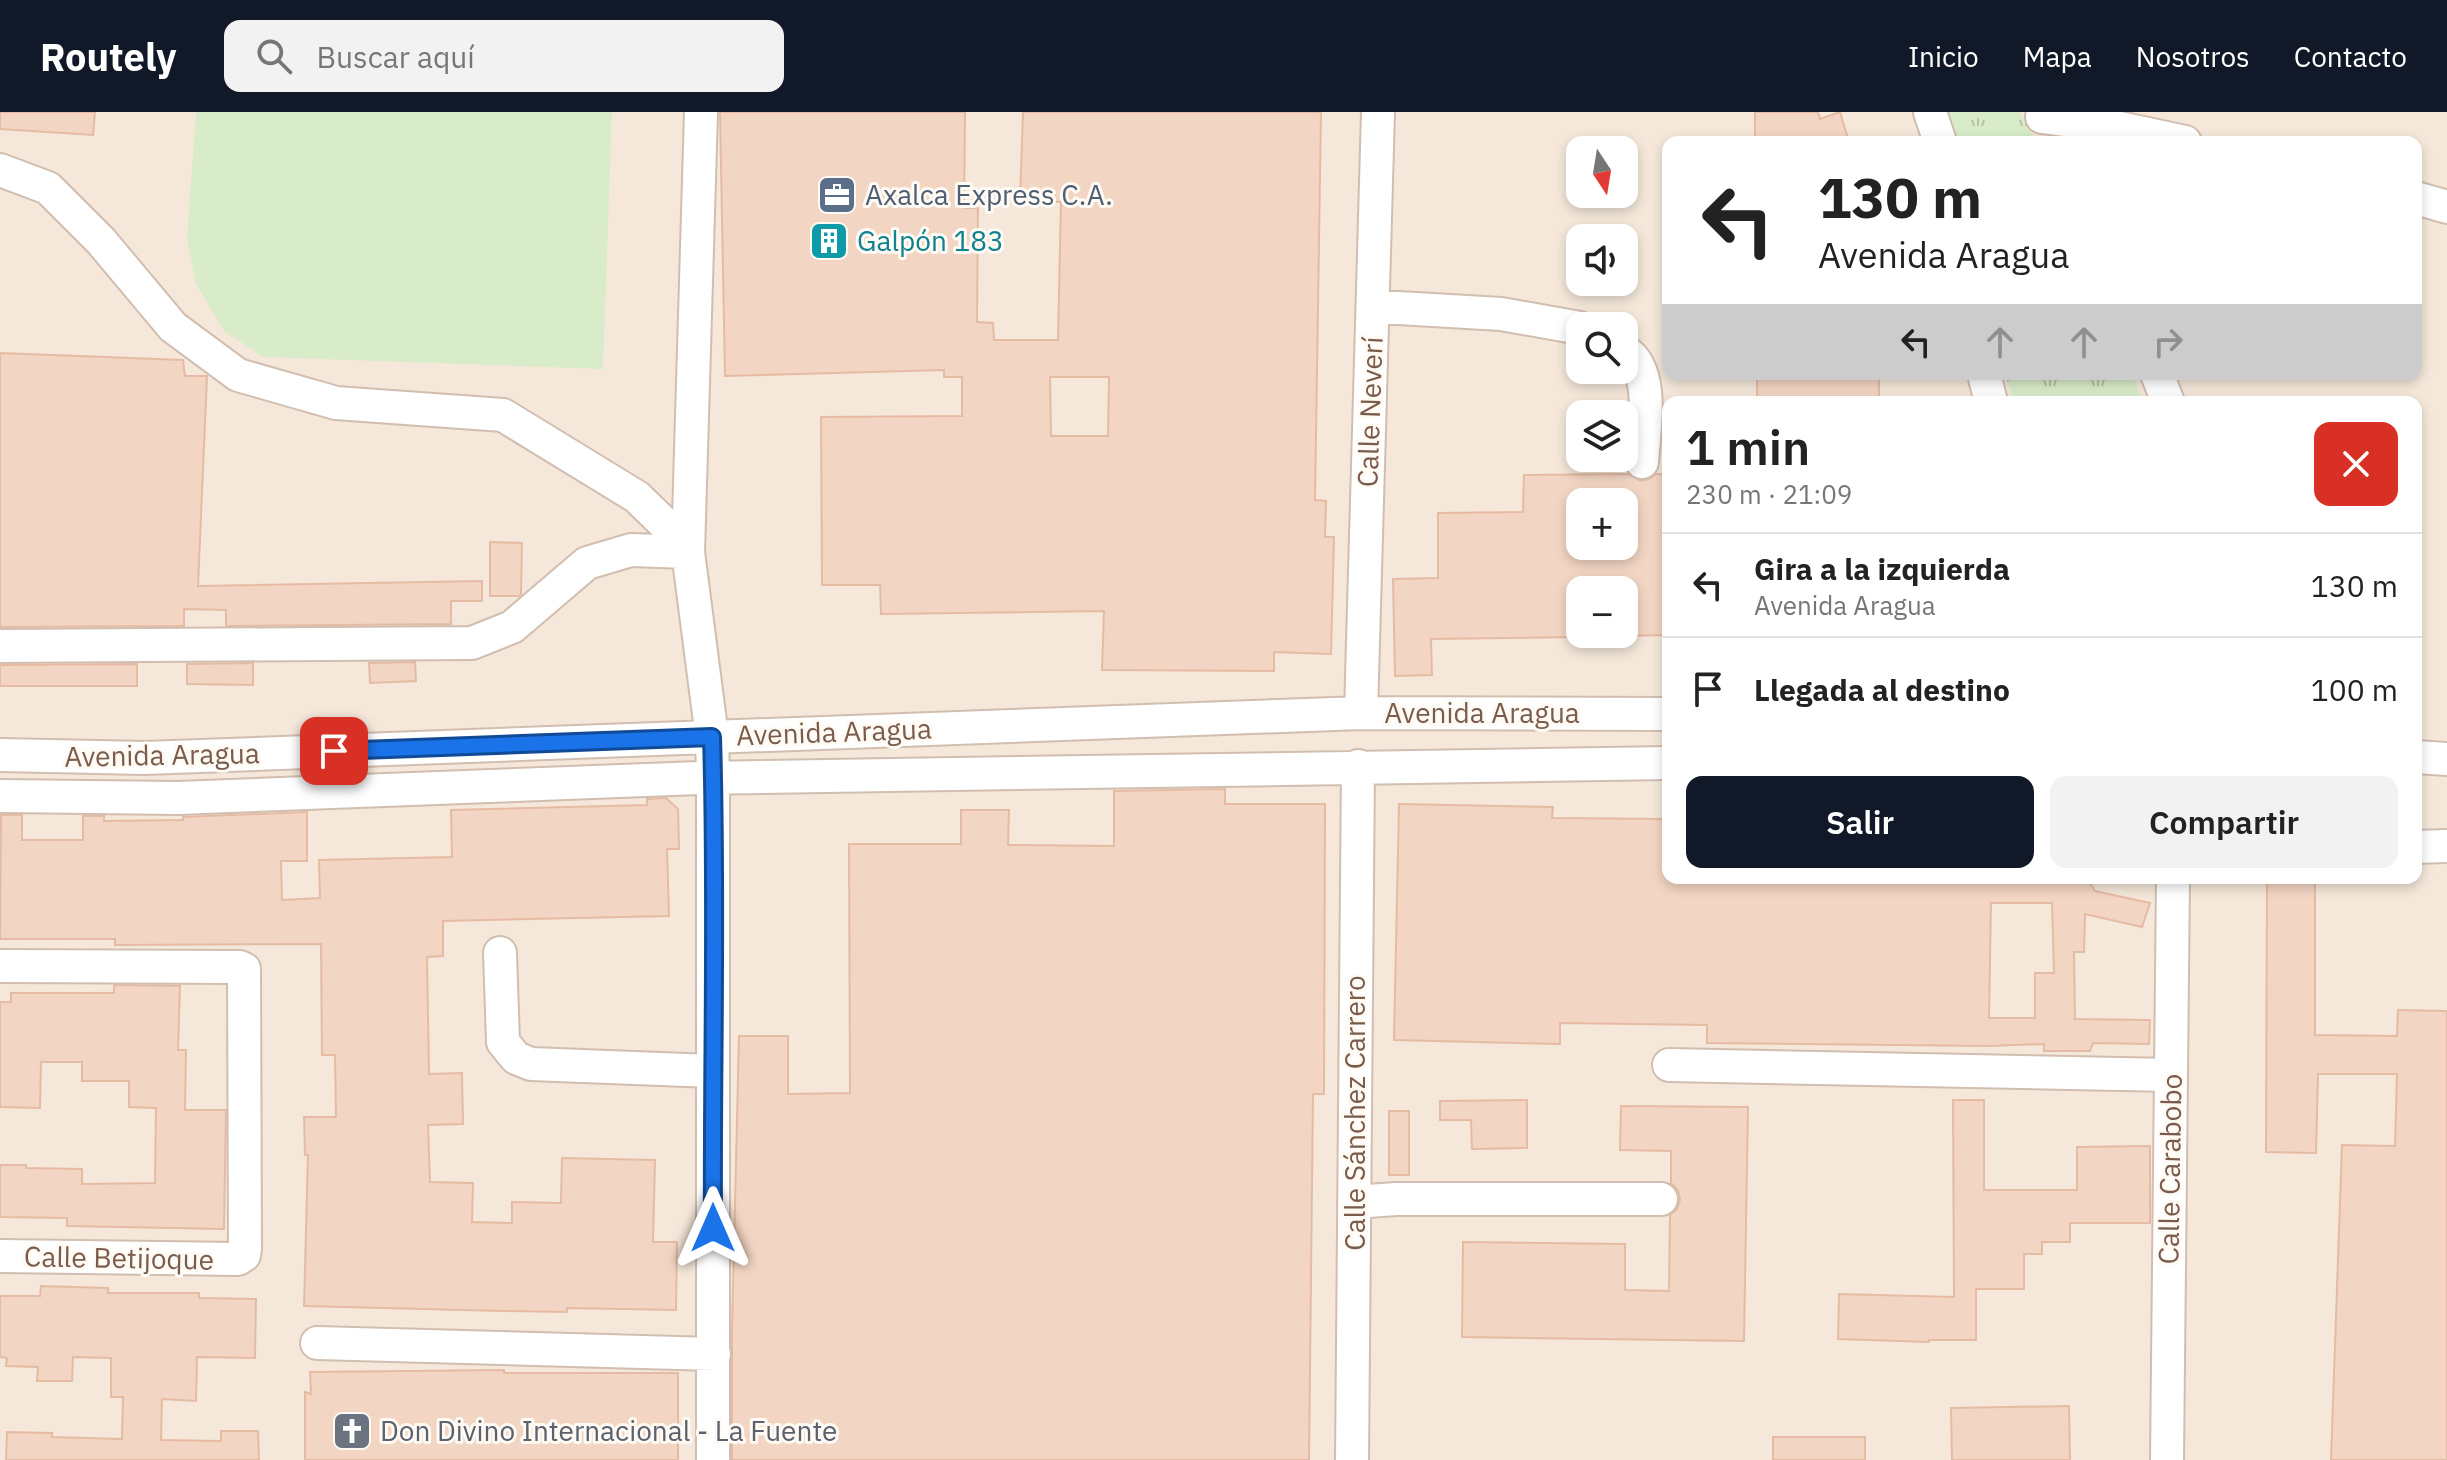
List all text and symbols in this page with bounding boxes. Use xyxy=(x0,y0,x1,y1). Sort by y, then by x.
search box xyxy=(224,20,784,92)
text: Routely xyxy=(40,32,176,81)
icon: search xyxy=(252,34,296,78)
text: Buscar aquí xyxy=(316,37,475,76)
text: Inicio xyxy=(1908,38,1979,75)
text: Mapa xyxy=(2023,38,2092,75)
text: Nosotros xyxy=(2136,38,2250,75)
text: Contacto xyxy=(2294,38,2407,75)
north arrow xyxy=(1566,136,1638,208)
map controls xyxy=(1566,136,1638,648)
text: 130 m xyxy=(1818,161,1982,233)
icon: left xyxy=(1686,168,1790,272)
office icon: Axalca Express C.A. xyxy=(816,174,858,216)
place label: Axalca Express C.A. xyxy=(865,176,1113,213)
building icon: Galpón 183 xyxy=(808,220,850,262)
place label: Galpón 183 xyxy=(857,222,1004,259)
button: sound xyxy=(1566,224,1638,296)
text: Avenida Aragua xyxy=(1818,231,2070,278)
button: search xyxy=(1566,312,1638,384)
icon: left xyxy=(1894,320,1938,364)
icon: ahead xyxy=(1978,320,2022,364)
icon: ahead xyxy=(2062,320,2106,364)
icon: right xyxy=(2146,320,2190,364)
street label: Calle Neverí xyxy=(1348,336,1391,488)
button: layers xyxy=(1566,400,1638,472)
text: 1 min xyxy=(1686,416,1810,478)
button: close xyxy=(2314,422,2398,506)
text: 230 m · 21:09 xyxy=(1686,477,1852,511)
button: + xyxy=(1566,488,1638,560)
text: Gira a la izquierda xyxy=(1754,549,2010,588)
icon: left xyxy=(1686,563,1730,607)
text: 130 m xyxy=(2311,566,2398,605)
button: − xyxy=(1566,576,1638,648)
text: Avenida Aragua xyxy=(1754,588,1936,622)
icon: arrive xyxy=(1686,667,1730,711)
text: Llegada al destino xyxy=(1754,670,2010,709)
text: 100 m xyxy=(2311,670,2398,709)
street label: Avenida Aragua xyxy=(1384,694,1580,731)
street label: Avenida Aragua xyxy=(736,710,932,753)
pin xyxy=(300,717,368,785)
icon: arrive xyxy=(312,729,356,773)
street label: Avenida Aragua xyxy=(64,734,260,775)
button: Salir xyxy=(1686,776,2034,868)
button: Compartir xyxy=(2050,776,2398,868)
street label: Calle Sánchez Carrero xyxy=(1336,975,1373,1251)
street label: Calle Carabobo xyxy=(2149,1073,2190,1265)
position arrow xyxy=(671,1186,755,1270)
street label: Calle Betijoque xyxy=(24,1237,214,1278)
church icon: Don Divino Internacional - La Fuente xyxy=(331,1410,373,1452)
place label: Don Divino Internacional - La Fuente xyxy=(380,1412,837,1449)

